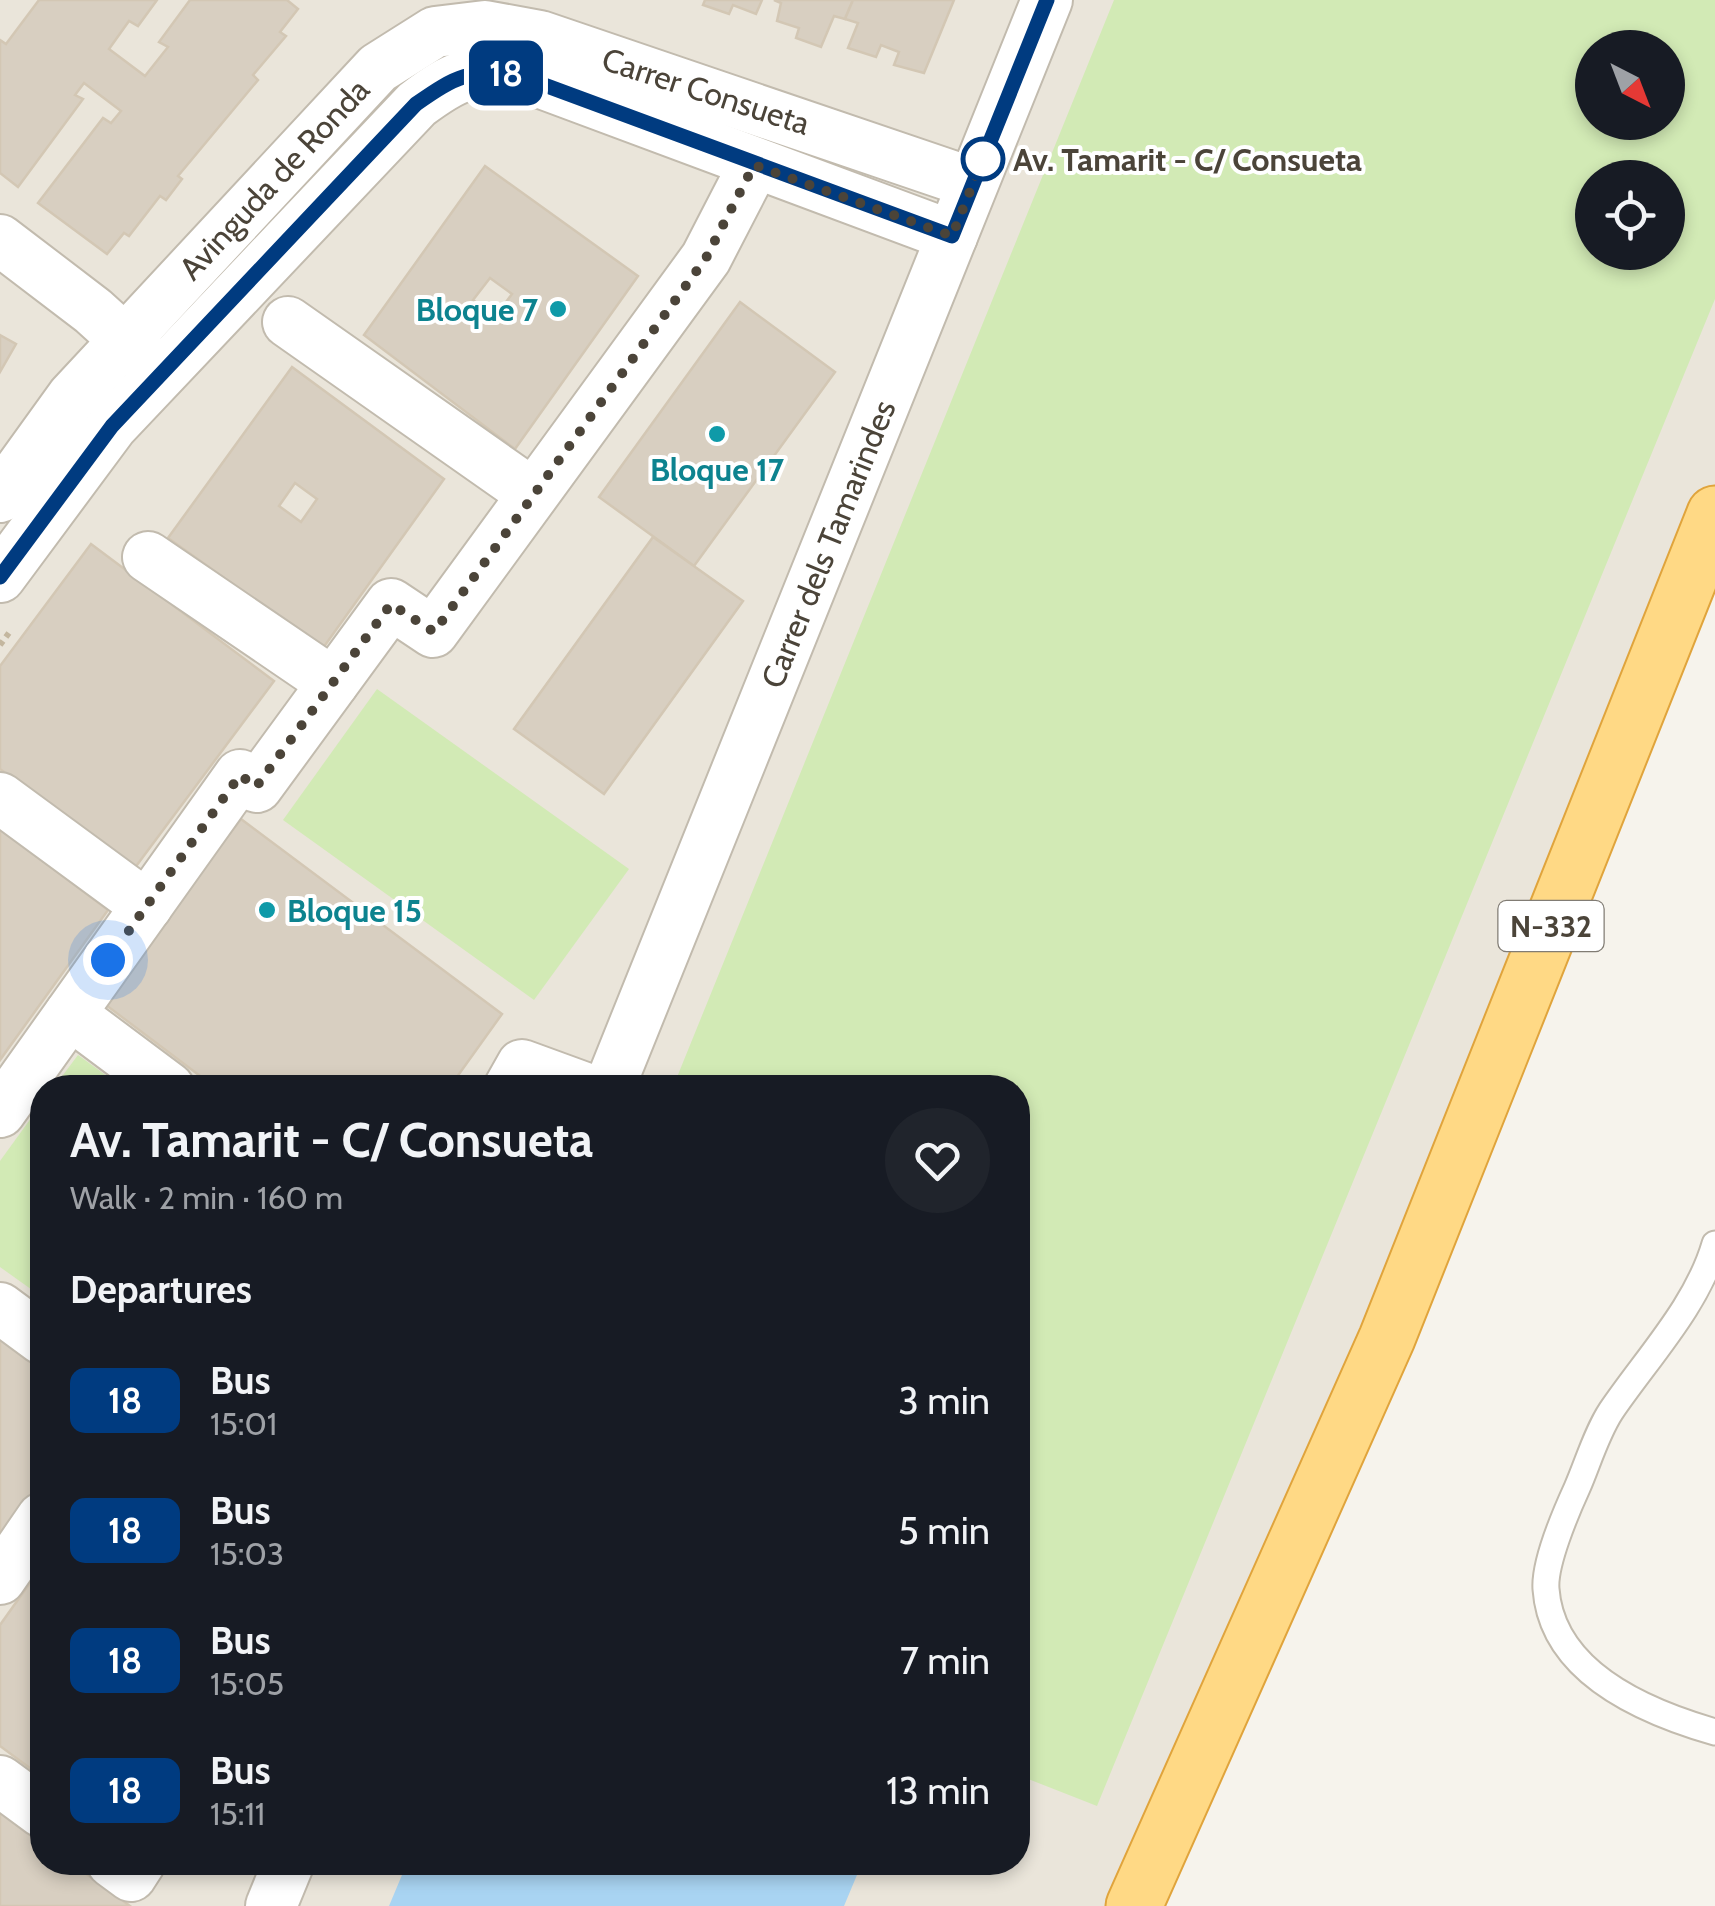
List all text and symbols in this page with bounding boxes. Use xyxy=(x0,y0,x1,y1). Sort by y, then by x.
north arrow xyxy=(1575,30,1685,140)
map controls xyxy=(1575,30,1685,270)
street label: Carrer Consueta xyxy=(597,39,815,143)
line badge: 18 xyxy=(461,40,551,106)
text: 18 xyxy=(489,52,523,95)
street label: Avinguda de Ronda xyxy=(171,70,378,288)
marker: Av. Tamarit - C/ Consueta xyxy=(962,138,1004,180)
place label: Av. Tamarit - C/ Consueta xyxy=(1013,140,1362,179)
button: locate xyxy=(1575,160,1685,270)
place label: Bloque 7 xyxy=(416,290,539,329)
marker: Bloque 7 xyxy=(547,298,569,320)
street label: Carrer dels Tamarindes xyxy=(752,394,904,694)
marker: Bloque 17 xyxy=(706,423,728,445)
place label: Bloque 17 xyxy=(650,450,785,489)
place label: Bloque 15 xyxy=(287,891,422,930)
marker: Bloque 15 xyxy=(256,899,278,921)
road number: N-332 xyxy=(1498,901,1604,951)
your location xyxy=(83,935,133,985)
button: heart xyxy=(885,1108,990,1213)
text: Av. Tamarit - C/ Consueta xyxy=(70,1111,593,1169)
text: Walk · 2 min · 160 m xyxy=(70,1178,343,1217)
text: Departures xyxy=(70,1266,252,1313)
text: Bus xyxy=(210,1357,271,1404)
text: 3 min xyxy=(898,1377,990,1424)
text: 18 xyxy=(108,1379,142,1422)
text: 15:01 xyxy=(210,1404,277,1443)
text: Bus xyxy=(210,1487,271,1534)
text: 5 min xyxy=(898,1507,990,1554)
text: 18 xyxy=(108,1509,142,1552)
text: 15:03 xyxy=(210,1534,284,1573)
text: Bus xyxy=(210,1617,271,1664)
text: 7 min xyxy=(900,1637,990,1684)
text: 18 xyxy=(108,1639,142,1682)
text: 15:05 xyxy=(210,1664,284,1703)
text: Bus xyxy=(210,1747,271,1794)
text: 13 min xyxy=(886,1767,990,1814)
text: 18 xyxy=(108,1769,142,1812)
text: 15:11 xyxy=(210,1794,265,1833)

